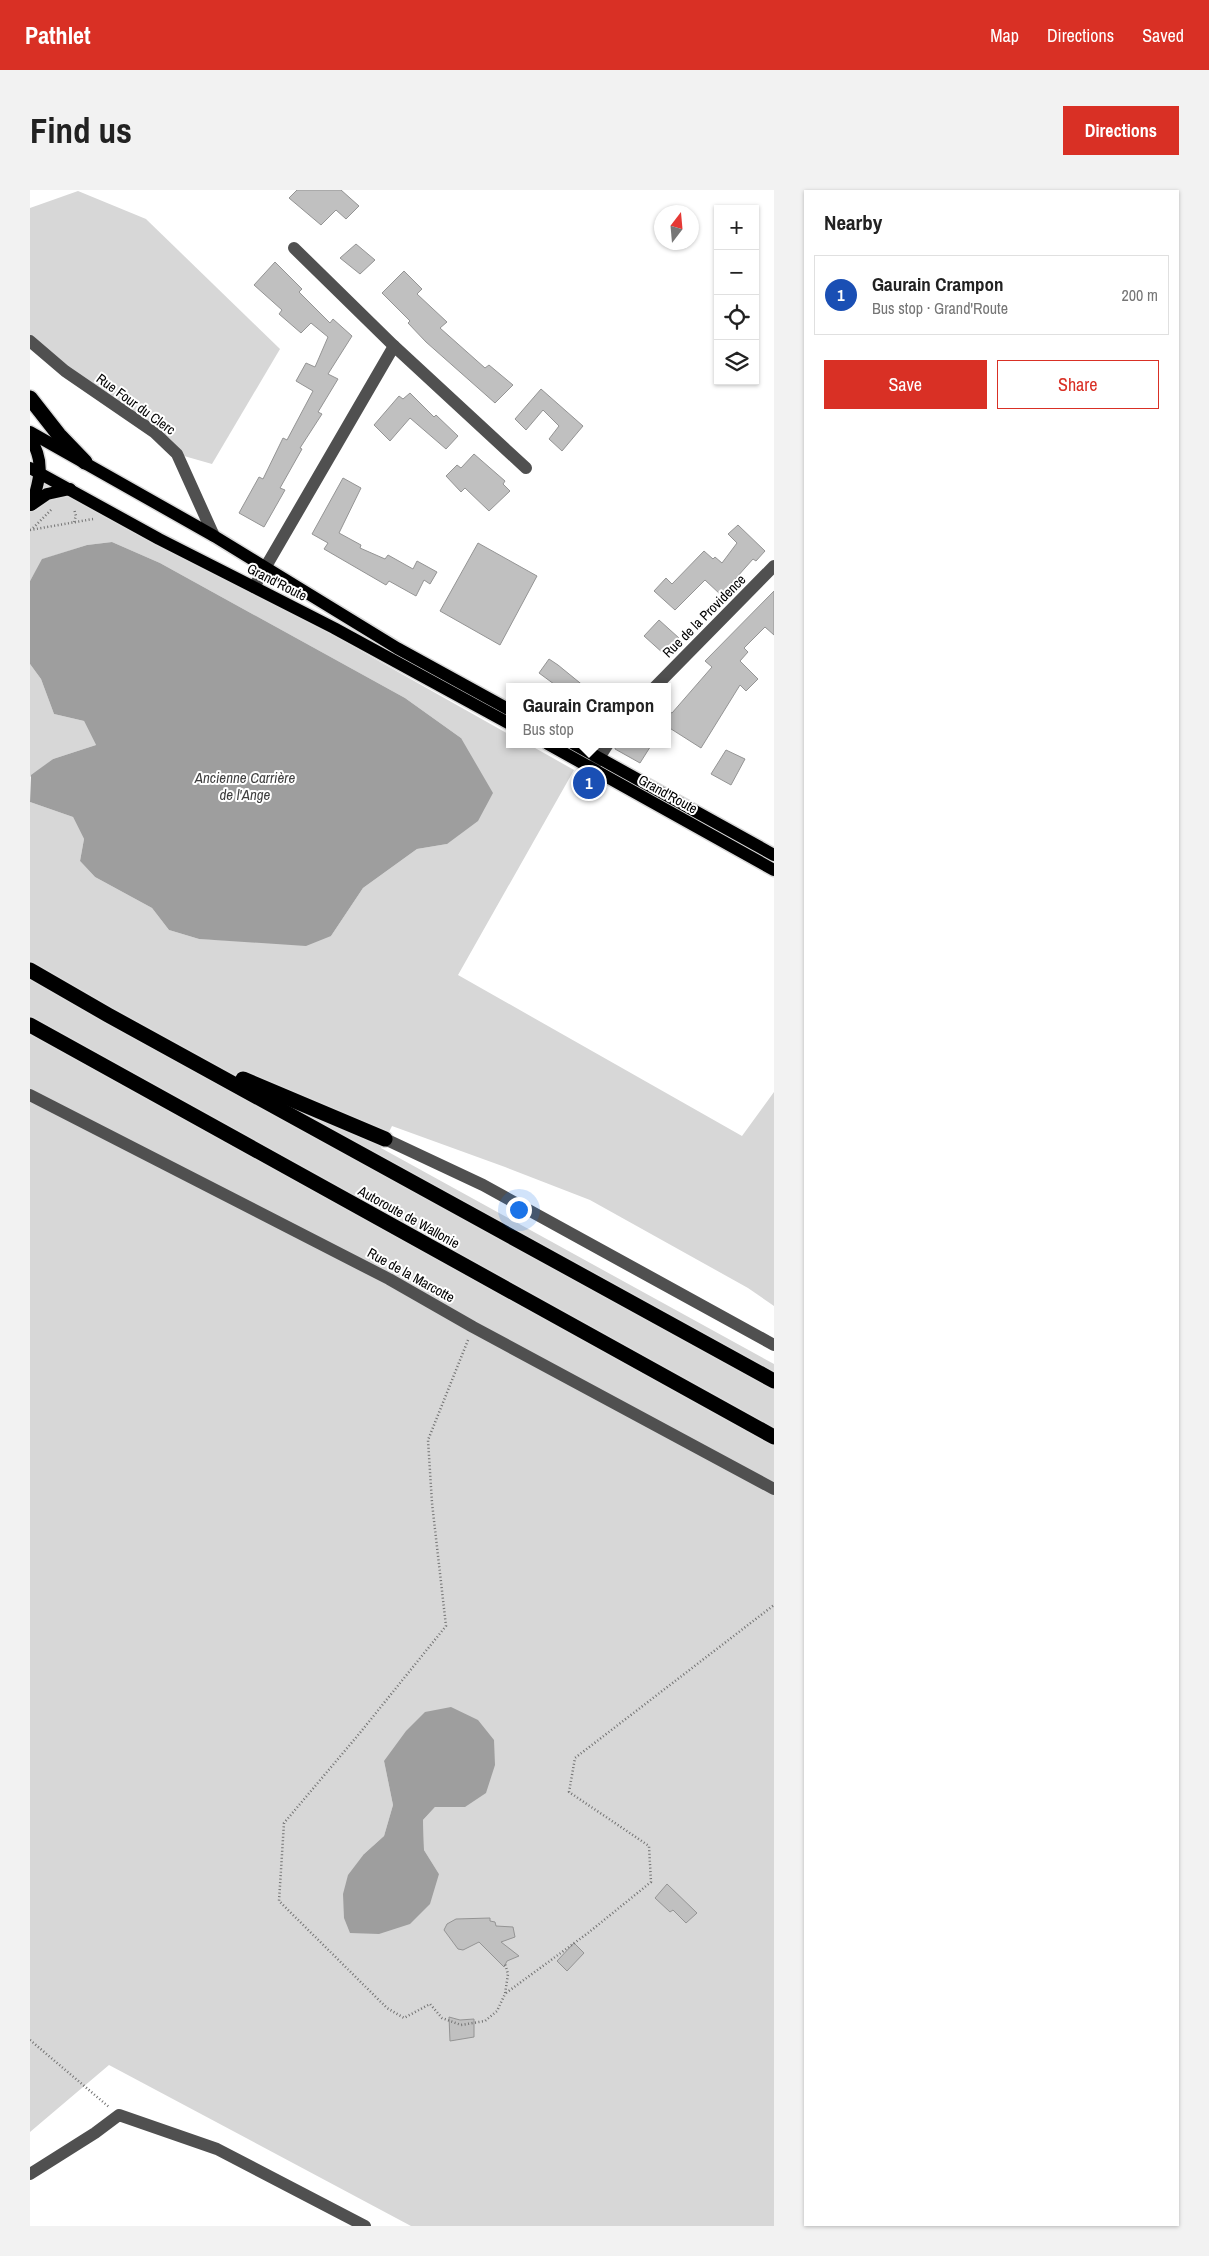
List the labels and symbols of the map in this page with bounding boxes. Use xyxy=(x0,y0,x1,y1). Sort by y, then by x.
north arrow xyxy=(654,205,699,250)
street label: Rue Four du Clerc xyxy=(93,369,179,439)
street label: Grand'Route xyxy=(244,559,310,605)
street label: Rue de la Providence xyxy=(659,571,749,661)
pin: 1 xyxy=(573,764,605,802)
water label: Ancienne Carrière de l'Ange xyxy=(194,767,295,805)
street label: Grand'Route xyxy=(635,770,701,818)
street label: Autoroute de Wallonie xyxy=(354,1181,463,1252)
your location xyxy=(506,1197,532,1223)
street label: Rue de la Marcotte xyxy=(364,1244,458,1306)

